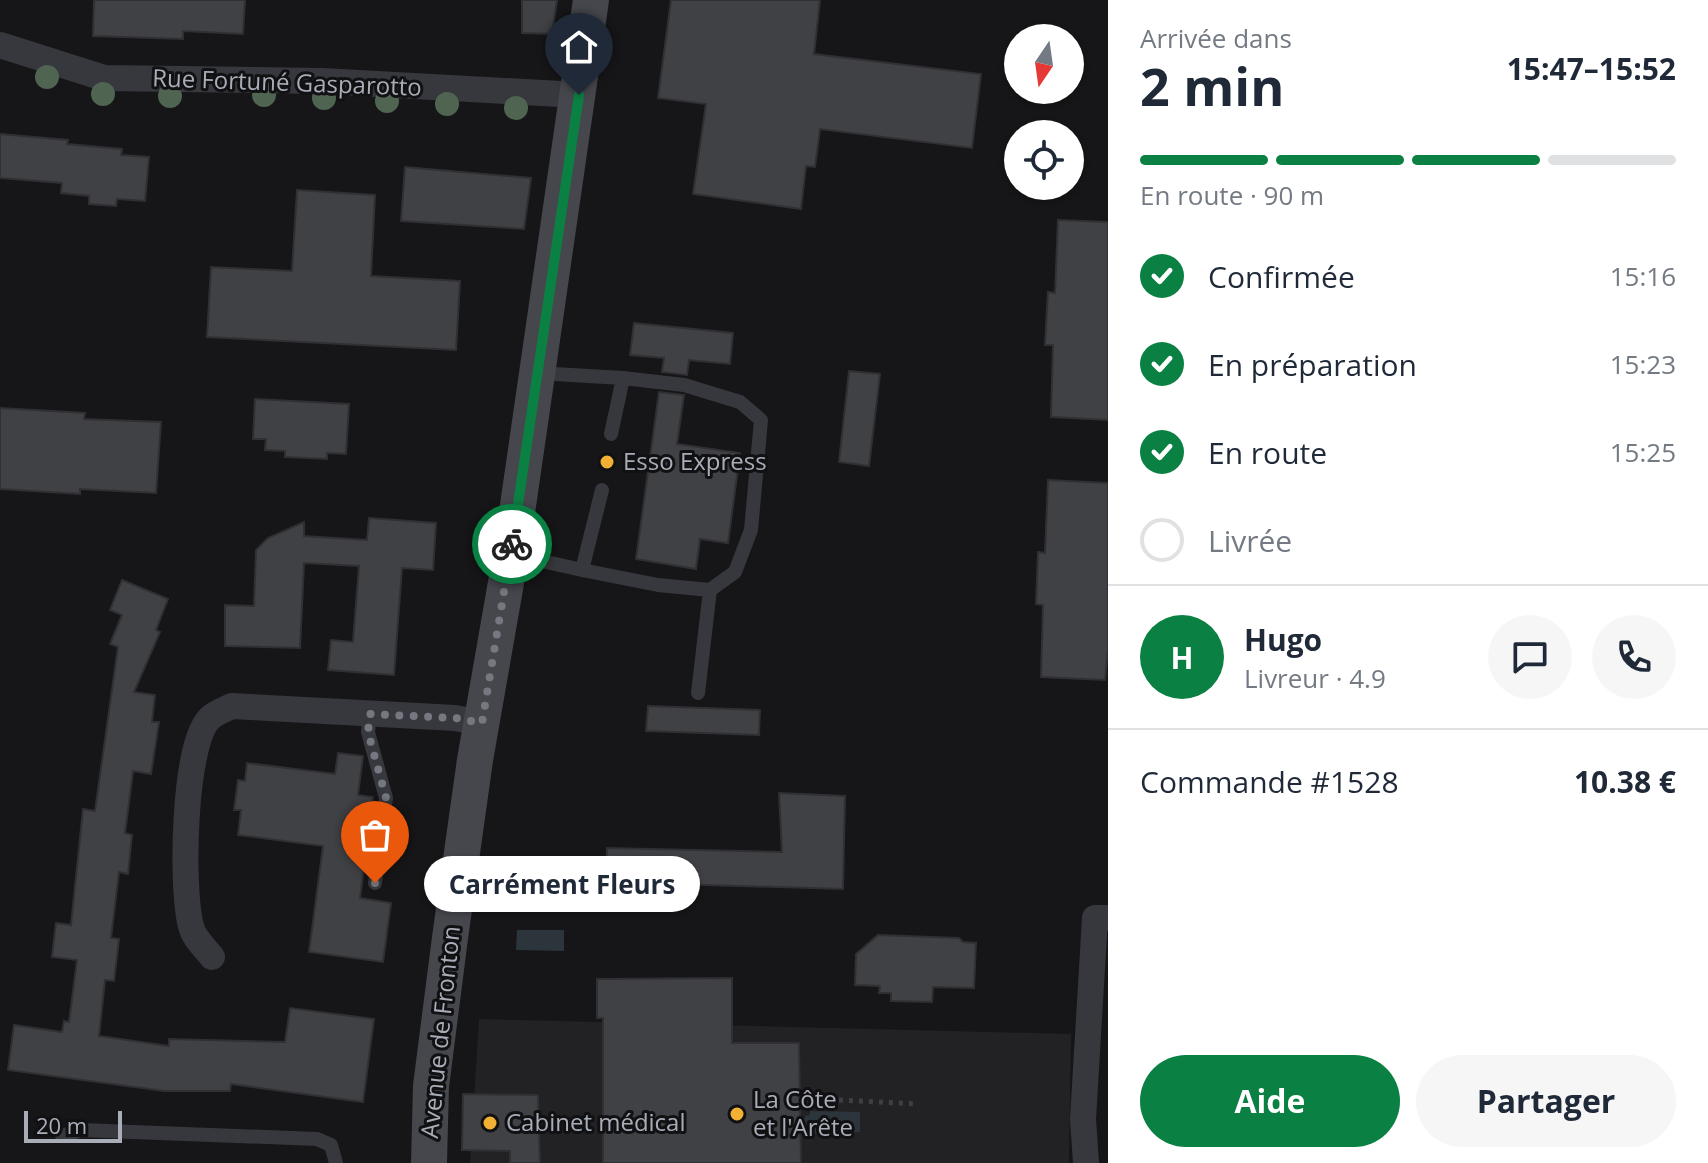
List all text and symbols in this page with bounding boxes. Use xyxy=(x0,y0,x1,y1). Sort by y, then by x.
pin xyxy=(545,13,613,95)
text: Arrivée dans xyxy=(1140,20,1292,56)
north arrow xyxy=(1004,24,1084,104)
map controls xyxy=(1004,24,1084,200)
icon: home xyxy=(557,25,601,69)
text: 15:47–15:52 xyxy=(1507,48,1676,89)
text: 2 min xyxy=(1140,50,1284,121)
street label: Rue Fortuné Gasparotto xyxy=(152,60,422,103)
button: locate xyxy=(1004,120,1084,200)
text: En route · 90 m xyxy=(1140,177,1324,213)
icon: check xyxy=(1140,254,1184,298)
text: Confirmée xyxy=(1208,256,1355,297)
text: 15:16 xyxy=(1610,258,1676,294)
icon: check xyxy=(1140,342,1184,386)
text: En préparation xyxy=(1208,344,1417,385)
text: 15:23 xyxy=(1610,346,1676,382)
icon: check xyxy=(1140,430,1184,474)
text: En route xyxy=(1208,432,1327,473)
text: 15:25 xyxy=(1610,434,1676,470)
place label: Esso Express xyxy=(623,444,767,477)
marker: Esso Express xyxy=(598,453,616,471)
courier xyxy=(472,504,552,584)
text: Livrée xyxy=(1208,520,1292,561)
icon: bike xyxy=(490,522,534,566)
button: chat xyxy=(1488,615,1572,699)
button: phone xyxy=(1592,615,1676,699)
text: Hugo xyxy=(1244,619,1322,660)
text: H xyxy=(1171,637,1193,678)
text: Livreur · 4.9 xyxy=(1244,660,1386,696)
text: Commande #1528 xyxy=(1140,761,1399,802)
text: 10.38 € xyxy=(1574,761,1676,802)
pin xyxy=(341,801,409,883)
icon: bag xyxy=(353,813,397,857)
callout: Carrément Fleurs xyxy=(423,855,699,911)
text: Carrément Fleurs xyxy=(449,866,675,902)
street label: Avenue de Fronton xyxy=(412,924,467,1140)
button: Aide xyxy=(1140,1055,1400,1147)
button: Partager xyxy=(1416,1055,1676,1147)
place label: La Côte et l'Arête xyxy=(753,1082,853,1143)
place label: Cabinet médical xyxy=(506,1105,686,1138)
marker: La Côte et l'Arête xyxy=(728,1105,746,1123)
scale bar xyxy=(24,1107,122,1143)
text: 20 m xyxy=(36,1110,87,1140)
marker: Cabinet médical xyxy=(481,1114,499,1132)

